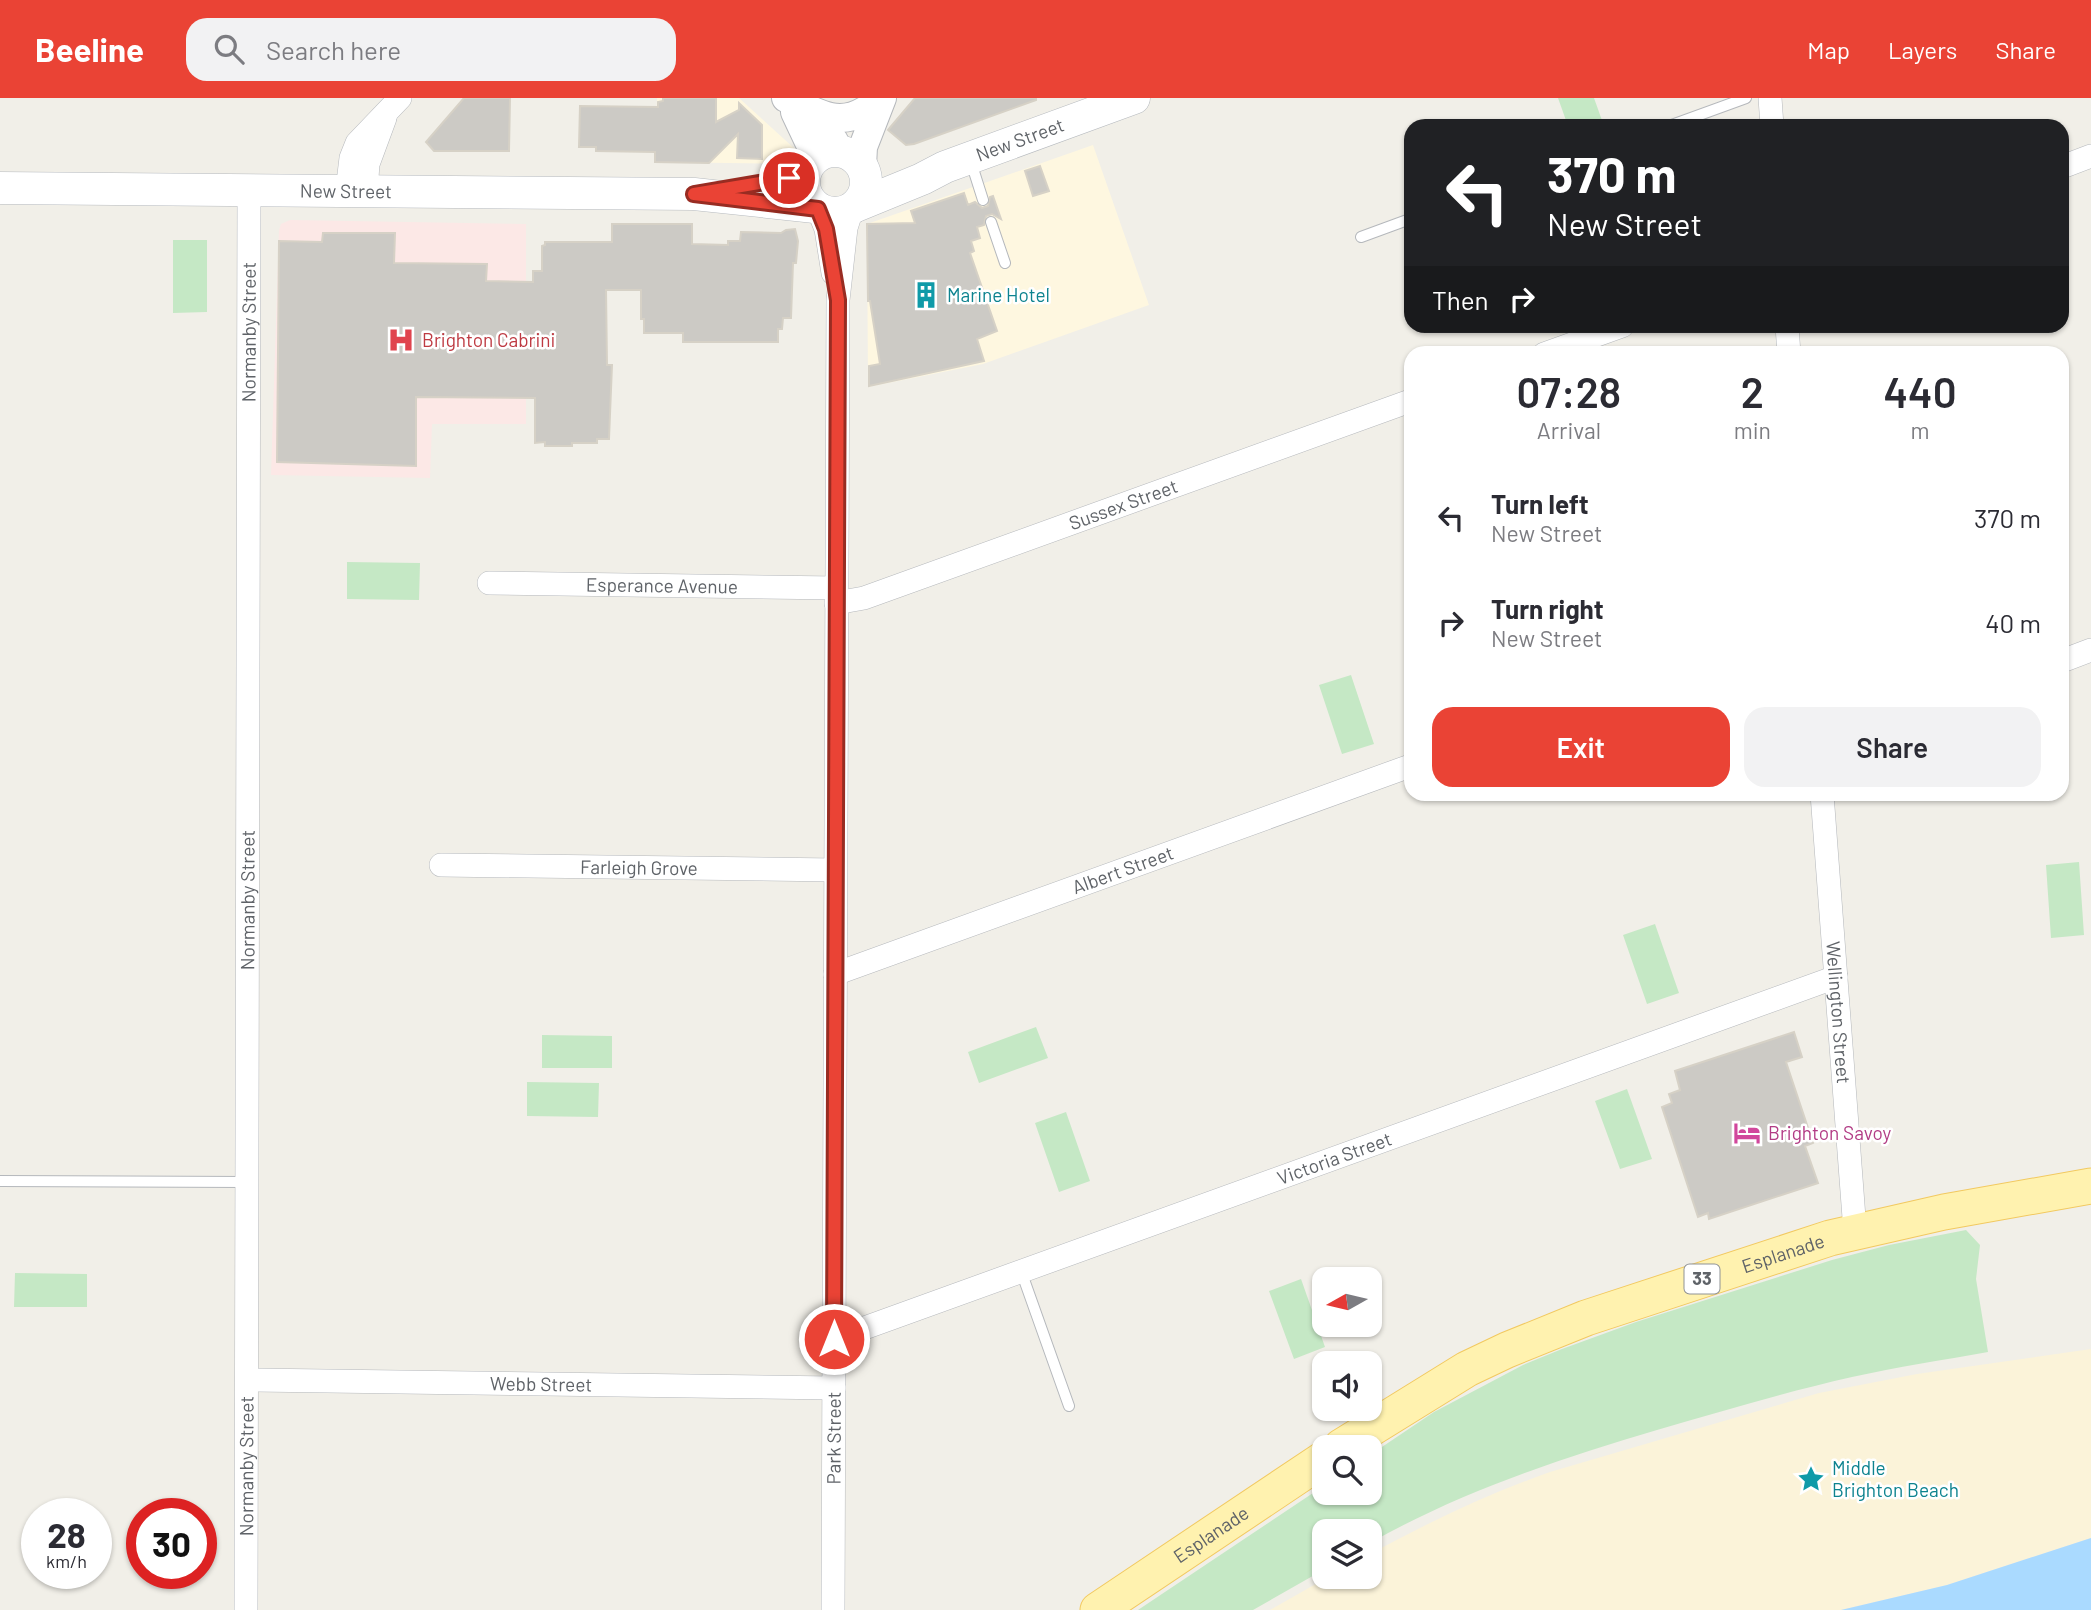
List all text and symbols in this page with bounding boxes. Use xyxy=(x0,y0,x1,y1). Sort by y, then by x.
search box xyxy=(186,18,676,81)
text: Beeline xyxy=(35,29,144,69)
icon: search xyxy=(210,30,248,68)
text: Search here xyxy=(266,34,401,65)
text: Map xyxy=(1807,35,1850,64)
text: Layers xyxy=(1888,35,1957,64)
text: Share xyxy=(1995,35,2056,64)
street label: New Street xyxy=(972,113,1067,166)
text: 370 m xyxy=(1547,144,1676,203)
icon: left xyxy=(1432,147,1523,238)
pin xyxy=(759,148,819,208)
icon: arrive xyxy=(770,159,808,197)
street label: New Street xyxy=(300,179,392,202)
text: New Street xyxy=(1547,204,1702,242)
street label: Normanby Street xyxy=(237,262,260,402)
building icon: Marine Hotel xyxy=(911,280,941,310)
icon: right xyxy=(1503,280,1541,318)
place label: Marine Hotel xyxy=(947,283,1050,306)
text: Then xyxy=(1432,284,1489,315)
hospital icon: Brighton Cabrini xyxy=(386,325,416,355)
place label: Brighton Cabrini xyxy=(422,328,555,351)
text: 07:28 xyxy=(1516,366,1621,416)
text: 2 xyxy=(1741,366,1764,416)
text: 440 xyxy=(1884,366,1957,416)
text: Arrival xyxy=(1537,416,1601,444)
text: min xyxy=(1734,416,1771,444)
text: m xyxy=(1910,416,1930,444)
street label: Sussex Street xyxy=(1066,474,1181,534)
text: Turn left xyxy=(1491,488,1589,519)
icon: left xyxy=(1432,499,1470,537)
text: 370 m xyxy=(1974,502,2041,533)
text: New Street xyxy=(1491,519,1602,547)
street label: Esperance Avenue xyxy=(586,572,738,598)
text: Turn right xyxy=(1491,593,1604,624)
icon: right xyxy=(1432,604,1470,642)
text: 40 m xyxy=(1985,607,2041,638)
text: New Street xyxy=(1491,624,1602,652)
button: Exit xyxy=(1432,707,1730,787)
button: Share xyxy=(1744,707,2041,787)
street label: Normanby Street xyxy=(235,830,259,970)
street label: Albert Street xyxy=(1069,841,1176,898)
street label: Farleigh Grove xyxy=(580,855,698,879)
street label: Wellington Street xyxy=(1822,940,1856,1084)
hotel icon: Brighton Savoy xyxy=(1732,1118,1762,1148)
place label: Brighton Savoy xyxy=(1768,1121,1891,1144)
street label: Victoria Street xyxy=(1274,1127,1395,1189)
street label: Esplanade xyxy=(1739,1229,1827,1277)
road number: 33 xyxy=(1684,1264,1720,1294)
north arrow xyxy=(1312,1267,1382,1337)
map controls xyxy=(1312,1267,1382,1589)
position arrow xyxy=(797,1302,871,1376)
button: sound xyxy=(1312,1351,1382,1421)
street label: Webb Street xyxy=(490,1371,592,1396)
street label: Park Street xyxy=(821,1391,845,1485)
street label: Normanby Street xyxy=(234,1396,257,1536)
button: search xyxy=(1312,1435,1382,1505)
place label: Middle Brighton Beach xyxy=(1832,1456,1959,1501)
place icon: Middle Brighton Beach xyxy=(1796,1464,1826,1494)
speed limit sign: 30 xyxy=(126,1498,217,1589)
street label: Esplanade xyxy=(1169,1501,1253,1567)
text: 28 xyxy=(47,1513,86,1555)
button: layers xyxy=(1312,1519,1382,1589)
text: km/h xyxy=(46,1550,87,1572)

